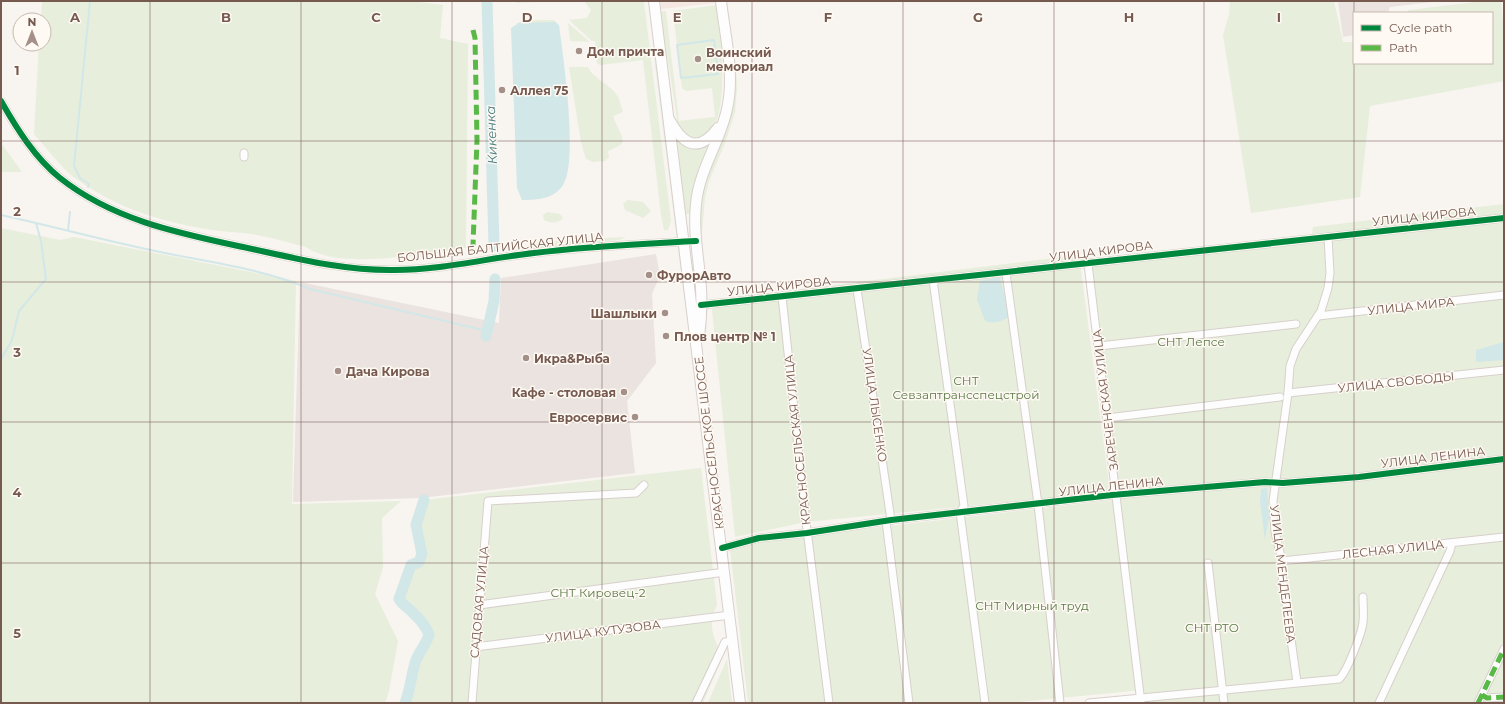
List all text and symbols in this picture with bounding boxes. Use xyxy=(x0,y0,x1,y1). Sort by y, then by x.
text: A xyxy=(69,9,81,25)
text: B xyxy=(221,9,231,25)
text: C xyxy=(371,9,381,25)
text: D xyxy=(522,9,533,25)
text: E xyxy=(673,9,682,25)
text: F xyxy=(824,9,832,25)
text: G xyxy=(973,9,983,25)
text: H xyxy=(1124,9,1134,25)
text: I xyxy=(1277,9,1281,25)
north arrow xyxy=(12,12,52,52)
legend xyxy=(1353,12,1493,64)
text: N xyxy=(28,15,36,29)
text: Cycle path xyxy=(1389,20,1452,35)
text: Path xyxy=(1389,40,1418,55)
place label: Дом причта xyxy=(587,44,664,59)
place label: Воинский мемориал xyxy=(706,45,773,74)
marker: Дом причта xyxy=(574,46,584,56)
marker: Воинский мемориал xyxy=(693,54,703,64)
text: 1 xyxy=(14,62,20,78)
place label: Аллея 75 xyxy=(510,83,568,98)
marker: Аллея 75 xyxy=(497,85,507,95)
water label: Кикенка xyxy=(482,106,500,164)
text: 2 xyxy=(13,203,21,219)
street label: УЛИЦА КИРОВА xyxy=(1372,203,1476,229)
street label: БОЛЬШАЯ БАЛТИЙСКАЯ УЛИЦА xyxy=(396,229,604,265)
street label: УЛИЦА КИРОВА xyxy=(1049,237,1154,265)
place label: ФурорАвто xyxy=(657,268,731,283)
marker: ФурорАвто xyxy=(644,270,654,280)
street label: УЛИЦА КИРОВА xyxy=(727,273,831,299)
street label: УЛИЦА МИРА xyxy=(1367,294,1455,318)
place label: Шашлыки xyxy=(590,306,657,321)
marker: Шашлыки xyxy=(660,308,670,318)
street label: ЗАРЕЧЕНСКАЯ УЛИЦА xyxy=(1089,328,1121,471)
place label: Плов центр № 1 xyxy=(674,329,776,344)
marker: Плов центр № 1 xyxy=(661,331,671,341)
park label: СНТ Лепсе xyxy=(1157,334,1225,349)
text: 3 xyxy=(12,344,21,360)
street label: УЛИЦА ЛЫСЕНКО xyxy=(860,347,890,463)
place label: Икра&Рыба xyxy=(534,351,610,366)
marker: Икра&Рыба xyxy=(521,353,531,363)
street label: КРАСНОСЕЛЬСКАЯ УЛИЦА xyxy=(781,354,813,526)
street label: КРАСНОСЕЛЬСКОЕ ШОССЕ xyxy=(691,356,727,530)
place label: Дача Кирова xyxy=(346,364,430,379)
marker: Дача Кирова xyxy=(333,366,343,376)
street label: УЛИЦА СВОБОДЫ xyxy=(1337,368,1455,396)
park label: СНТ Севзаптрансспецстрой xyxy=(892,373,1040,402)
place label: Кафе - столовая xyxy=(512,385,616,400)
marker: Кафе - столовая xyxy=(619,387,629,397)
place label: Евросервис xyxy=(549,410,627,425)
marker: Евросервис xyxy=(630,412,640,422)
street label: УЛИЦА ЛЕНИНА xyxy=(1380,443,1486,471)
street label: УЛИЦА ЛЕНИНА xyxy=(1058,473,1164,499)
text: 4 xyxy=(13,484,22,500)
street label: УЛИЦА МЕНДЕЛЕЕВА xyxy=(1267,504,1299,644)
street label: ЛЕСНАЯ УЛИЦА xyxy=(1341,536,1445,562)
street label: САДОВАЯ УЛИЦА xyxy=(467,545,491,659)
park label: СНТ Кировец-2 xyxy=(550,585,646,600)
park label: СНТ Мирный труд xyxy=(975,598,1089,613)
street label: УЛИЦА КУТУЗОВА xyxy=(545,616,661,646)
park label: СНТ РТО xyxy=(1185,620,1239,635)
text: 5 xyxy=(13,625,21,641)

